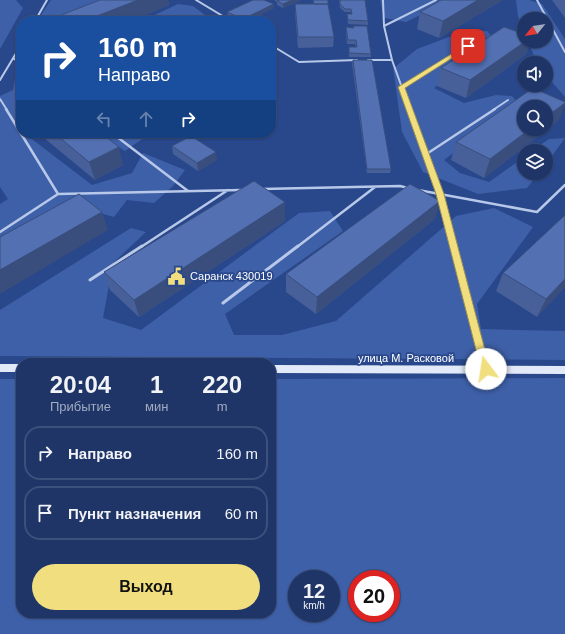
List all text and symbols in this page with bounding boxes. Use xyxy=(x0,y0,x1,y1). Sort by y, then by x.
north arrow xyxy=(517,12,553,48)
map controls xyxy=(517,12,553,180)
pin xyxy=(451,29,485,63)
icon: right xyxy=(32,32,84,84)
text: 160 m xyxy=(98,32,177,63)
icon: arrive xyxy=(457,35,479,57)
button: sound xyxy=(517,56,553,92)
text: Направо xyxy=(98,65,170,85)
button: search xyxy=(517,100,553,136)
icon: left xyxy=(93,108,115,130)
icon: ahead xyxy=(135,108,157,130)
icon: right xyxy=(177,108,199,130)
button: layers xyxy=(517,144,553,180)
public building icon: Саранск 430019 xyxy=(167,266,187,286)
place label: Саранск 430019 xyxy=(190,270,273,282)
position arrow xyxy=(465,348,507,390)
street label: улица М. Расковой xyxy=(358,352,454,364)
text: 20:04 xyxy=(50,371,111,398)
text: 1 xyxy=(150,371,163,398)
text: 220 xyxy=(202,371,242,398)
text: Прибытие xyxy=(50,399,111,414)
text: мин xyxy=(145,399,168,414)
text: m xyxy=(217,399,228,414)
icon: right xyxy=(34,442,56,464)
text: Направо xyxy=(68,445,132,462)
text: 160 m xyxy=(216,445,258,462)
icon: arrive xyxy=(34,502,56,524)
text: Пункт назначения xyxy=(68,505,201,522)
text: 60 m xyxy=(225,505,258,522)
button: Выход xyxy=(32,564,260,610)
speed limit sign: 20 xyxy=(348,570,400,622)
text: 12 xyxy=(303,580,325,602)
text: km/h xyxy=(303,600,325,611)

